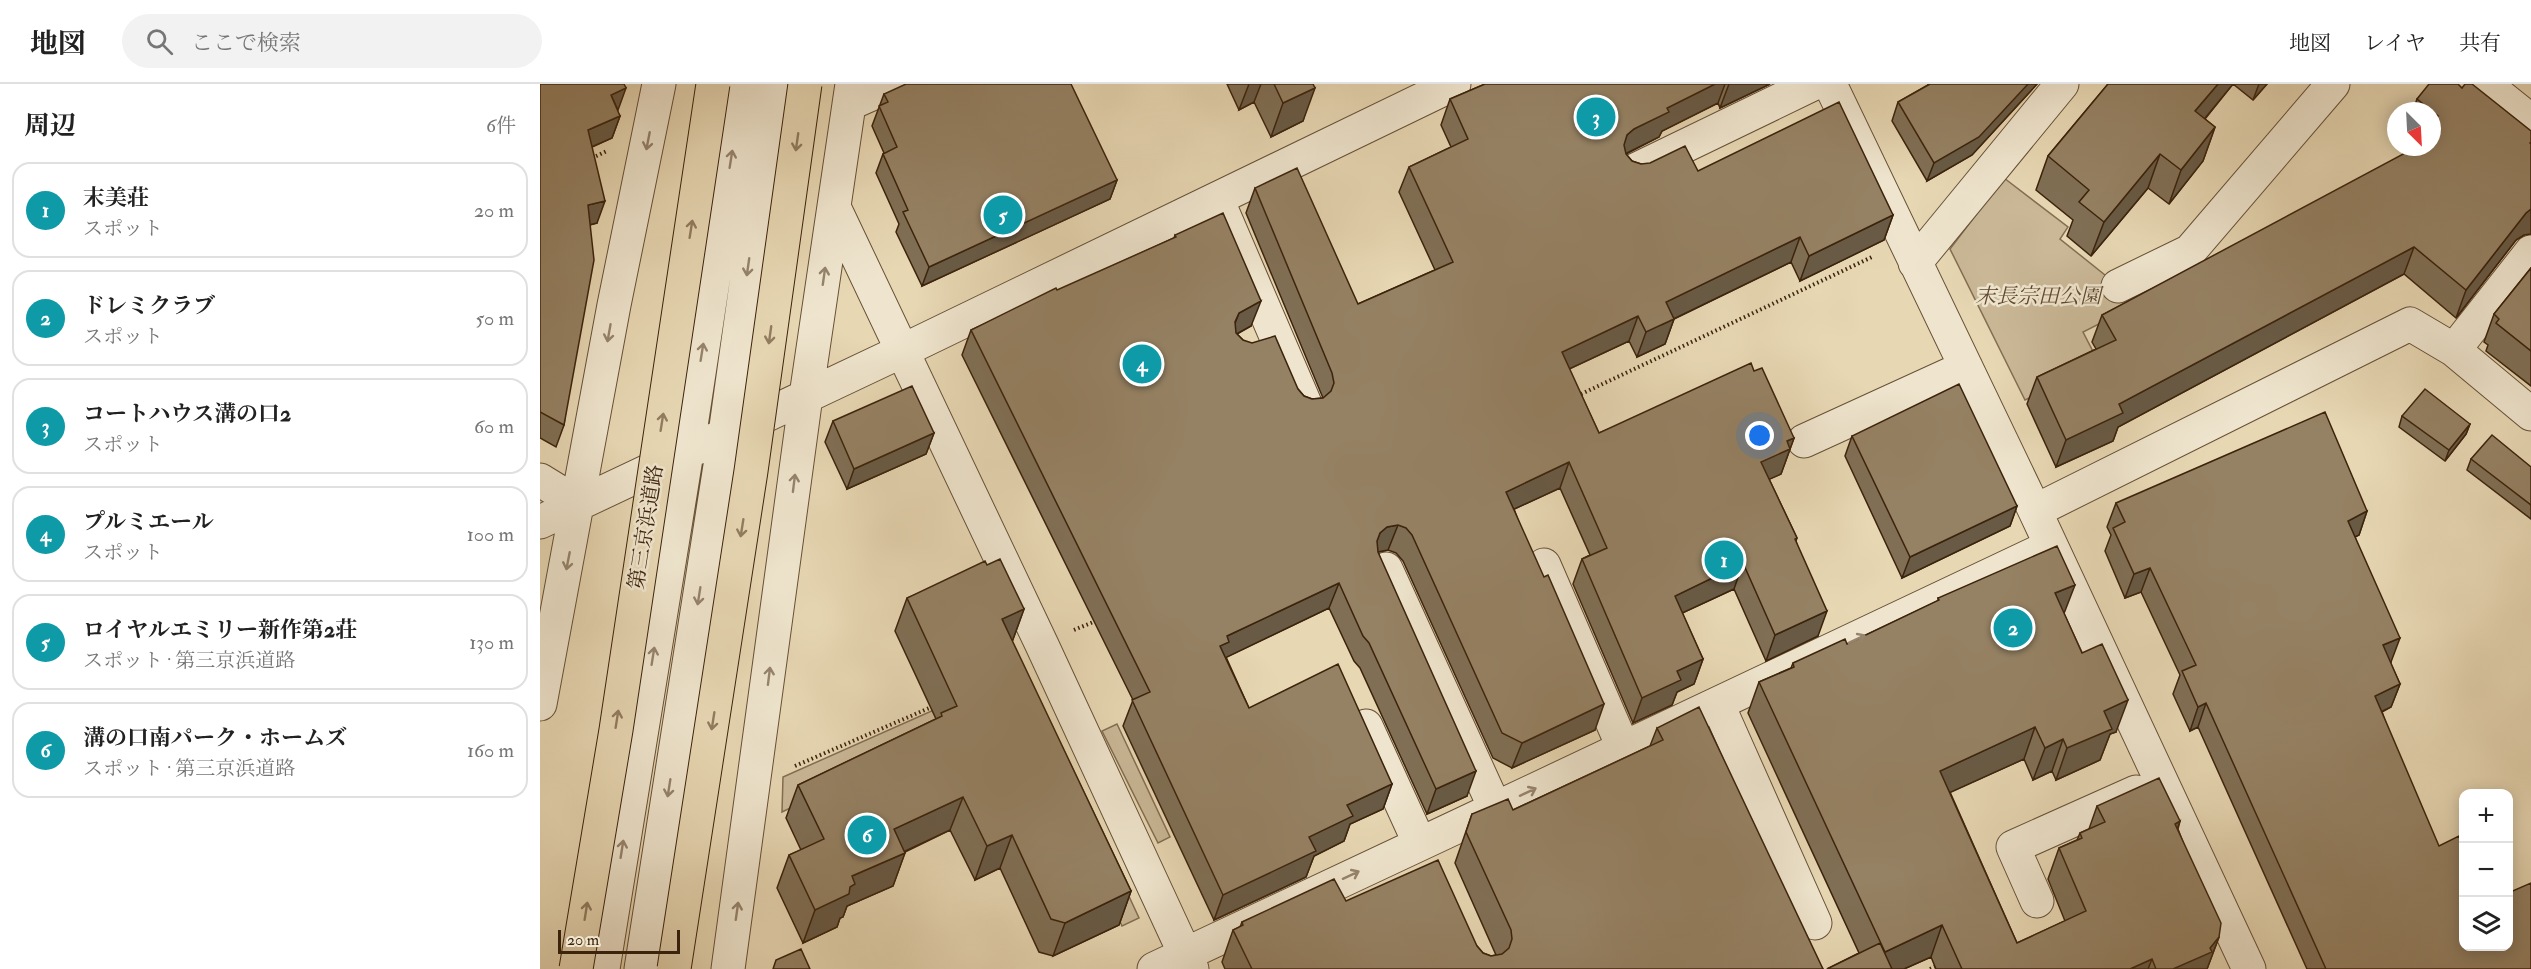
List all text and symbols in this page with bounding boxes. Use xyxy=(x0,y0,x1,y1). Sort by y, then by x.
search box xyxy=(122,14,542,68)
icon: search xyxy=(143,25,176,58)
text: 地図 xyxy=(30,27,86,62)
text: ここで検索 xyxy=(191,29,301,57)
text: 地図 xyxy=(2289,30,2331,57)
text: レイヤ xyxy=(2364,30,2426,57)
text: 共有 xyxy=(2459,30,2501,57)
pin: 3 xyxy=(1576,94,1616,140)
north arrow xyxy=(2387,102,2441,156)
text: 周辺 xyxy=(24,110,76,142)
text: 6件 xyxy=(486,113,516,138)
one-way arrow xyxy=(642,131,653,151)
one-way arrow xyxy=(791,132,802,151)
one-way arrow xyxy=(726,150,737,170)
text: 末美荘 xyxy=(83,184,149,212)
pin: 5 xyxy=(984,192,1022,238)
text: 1 xyxy=(42,198,49,223)
text: 20 m xyxy=(474,198,514,223)
text: スポット xyxy=(83,216,163,241)
one-way arrow xyxy=(686,220,697,240)
one-way arrow xyxy=(743,256,754,276)
one-way arrow xyxy=(818,266,829,286)
park label: 末長宗田公園 xyxy=(1975,283,2104,310)
text: ドレミクラブ xyxy=(83,292,215,320)
text: 2 xyxy=(40,306,51,331)
text: 50 m xyxy=(475,306,514,331)
one-way arrow xyxy=(604,322,615,342)
text: スポット xyxy=(83,324,163,349)
one-way arrow xyxy=(764,325,775,344)
pin: 4 xyxy=(1122,342,1162,386)
one-way arrow xyxy=(697,343,708,363)
text: コートハウス溝の口2 xyxy=(83,400,291,428)
one-way arrow xyxy=(657,413,668,433)
text: 3 xyxy=(42,414,49,439)
text: 60 m xyxy=(474,414,514,439)
your location xyxy=(1745,421,1774,450)
text: スポット xyxy=(83,432,163,457)
street label: 第三京浜道路 xyxy=(623,463,669,591)
one-way arrow xyxy=(789,474,800,493)
text: プルミエール xyxy=(83,508,214,536)
one-way arrow xyxy=(737,518,748,537)
text: 4 xyxy=(40,522,51,547)
text: 100 m xyxy=(467,522,514,547)
pin: 1 xyxy=(1704,538,1744,582)
text: スポット xyxy=(83,540,163,565)
one-way arrow xyxy=(562,551,573,570)
one-way arrow xyxy=(694,585,705,605)
pin: 2 xyxy=(1994,606,2032,650)
text: ロイヤルエミリー新作第2荘 xyxy=(83,616,357,644)
text: 5 xyxy=(41,630,50,655)
text: 130 m xyxy=(469,630,514,655)
one-way arrow xyxy=(1847,632,1865,644)
one-way arrow xyxy=(648,647,659,667)
text: スポット · 第三京浜道路 xyxy=(83,648,295,673)
one-way arrow xyxy=(764,667,775,687)
one-way arrow xyxy=(612,709,623,729)
one-way arrow xyxy=(708,711,719,730)
text: 溝の口南パーク・ホームズ xyxy=(83,724,347,752)
text: 6 xyxy=(40,738,51,763)
text: 160 m xyxy=(467,738,514,763)
text: スポット · 第三京浜道路 xyxy=(83,756,295,781)
one-way arrow xyxy=(664,778,675,798)
one-way arrow xyxy=(1518,786,1536,798)
map controls xyxy=(2459,789,2513,951)
button: + xyxy=(2459,789,2513,843)
pin: 6 xyxy=(848,812,886,858)
one-way arrow xyxy=(617,840,628,859)
button: − xyxy=(2459,843,2513,897)
one-way arrow xyxy=(1342,868,1360,880)
button: layers xyxy=(2459,897,2513,951)
one-way arrow xyxy=(581,902,592,922)
one-way arrow xyxy=(732,902,743,922)
scale bar xyxy=(558,927,680,954)
text: 20 m xyxy=(567,930,599,950)

